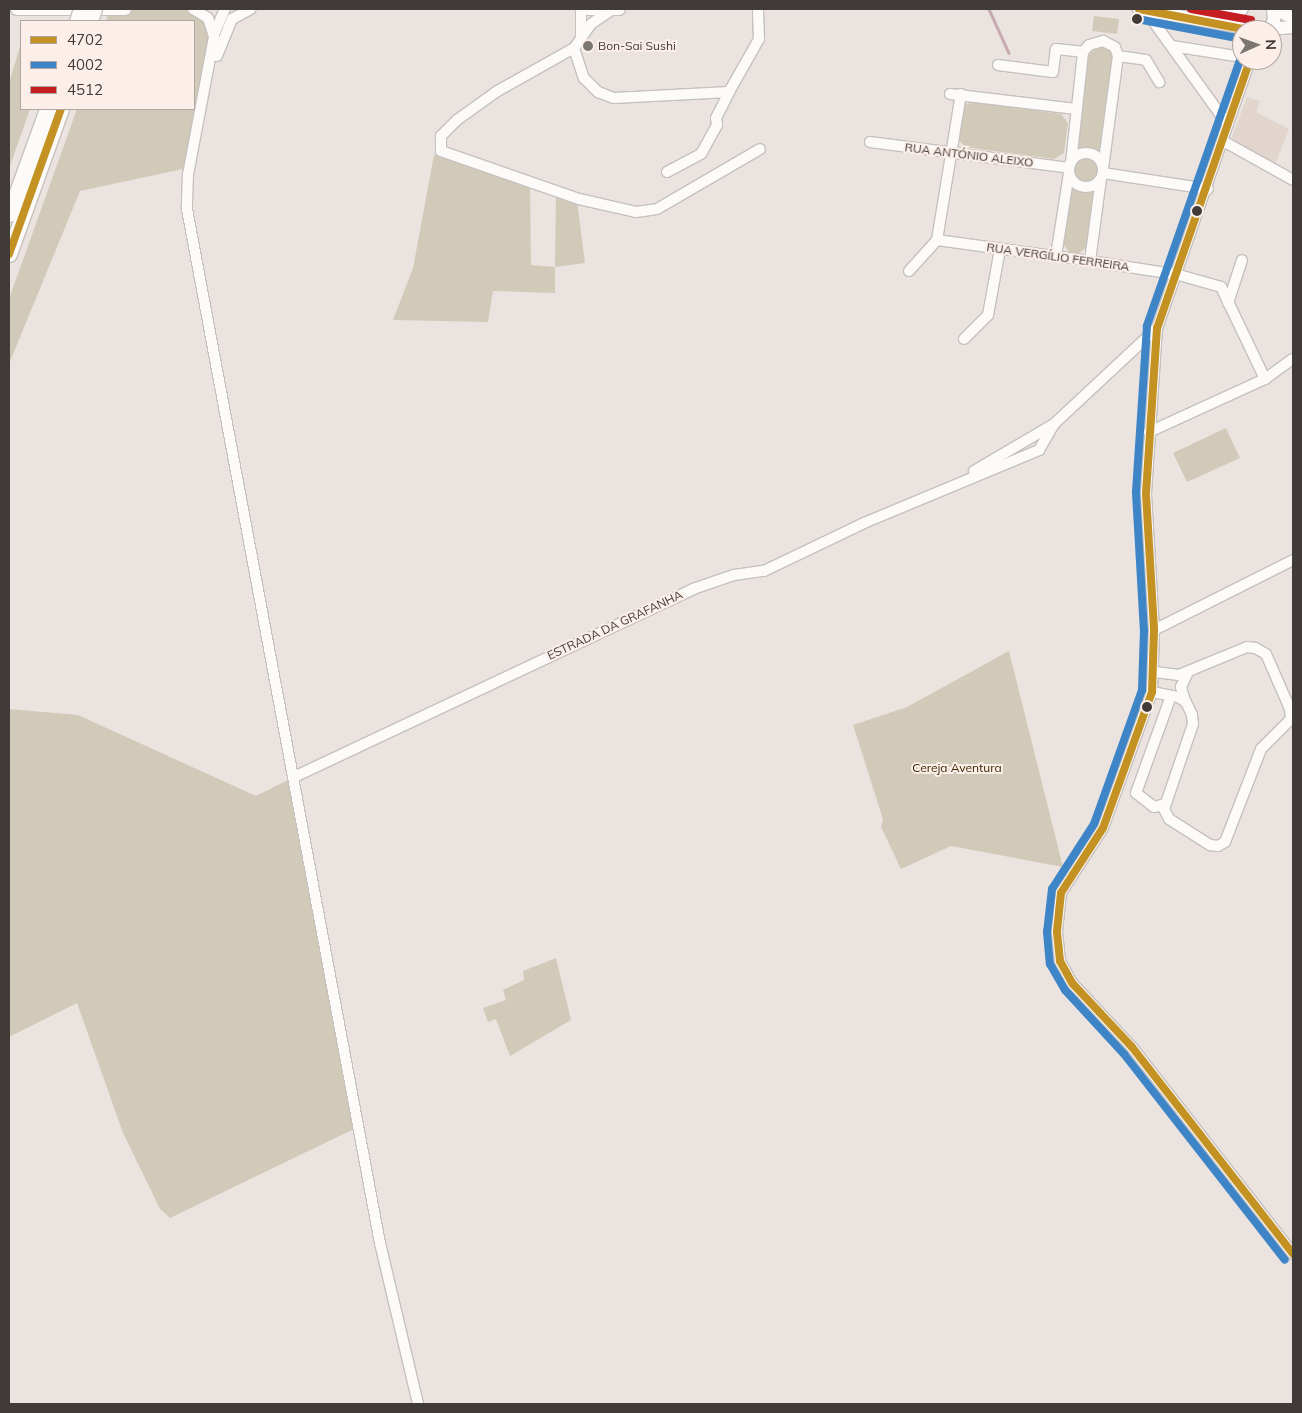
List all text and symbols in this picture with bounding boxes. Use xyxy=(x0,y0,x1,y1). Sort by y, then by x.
unlabelled marker xyxy=(1132,14,1142,24)
legend xyxy=(20,20,195,110)
north arrow xyxy=(1232,20,1282,70)
text: 4702 xyxy=(67,30,103,49)
place label: Bon-Sai Sushi xyxy=(598,39,676,53)
text: N xyxy=(1262,39,1280,50)
marker: Bon-Sai Sushi xyxy=(582,40,594,52)
text: 4002 xyxy=(67,55,103,74)
text: 4512 xyxy=(67,80,103,99)
street label: RUA ANTÓNIO ALEIXO xyxy=(904,140,1034,170)
unlabelled marker xyxy=(1192,206,1202,216)
street label: RUA VERGÍLIO FERREIRA xyxy=(986,240,1130,274)
street label: ESTRADA DA GRAFANHA xyxy=(545,587,685,663)
unlabelled marker xyxy=(1142,702,1152,712)
park label: Cereja Aventura xyxy=(912,761,1002,775)

